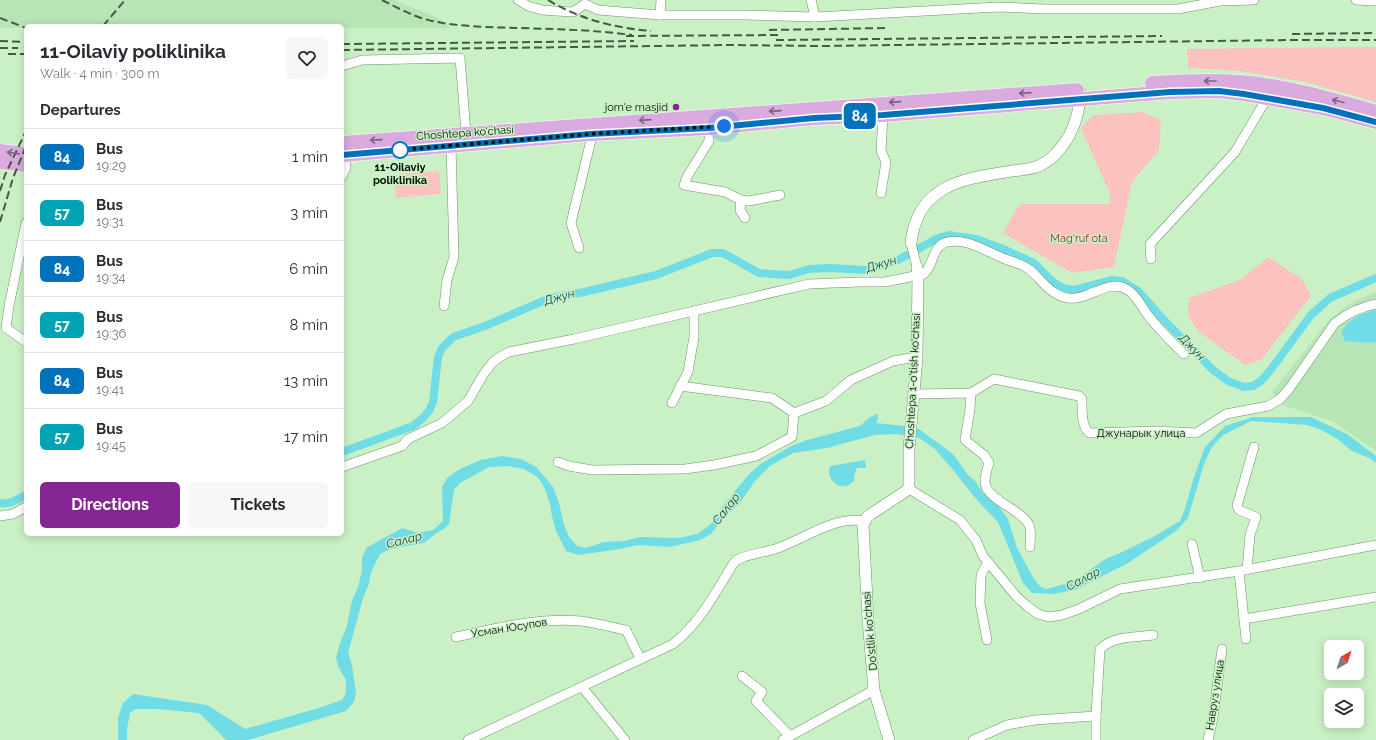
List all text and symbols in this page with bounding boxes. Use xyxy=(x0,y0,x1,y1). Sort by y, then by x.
button: heart xyxy=(286,37,328,79)
text: 11-Oilaviy poliklinika xyxy=(40,40,226,62)
text: Walk · 4 min · 300 m xyxy=(40,66,160,81)
one-way arrow xyxy=(1204,77,1217,85)
one-way arrow xyxy=(1019,90,1032,97)
one-way arrow xyxy=(1332,97,1345,105)
one-way arrow xyxy=(889,99,902,106)
text: Departures xyxy=(40,101,121,119)
place label: jom'e masjid xyxy=(603,101,668,114)
marker: jom'e masjid xyxy=(671,102,681,112)
line badge: 84 xyxy=(842,103,878,129)
one-way arrow xyxy=(769,107,782,114)
text: 84 xyxy=(852,108,868,124)
your location xyxy=(714,116,734,136)
one-way arrow xyxy=(639,117,652,124)
street label: Choshtepa ko'chasi xyxy=(416,123,514,143)
one-way arrow xyxy=(370,137,383,144)
text: Bus xyxy=(96,140,123,158)
marker: 11-Oilaviy poliklinika xyxy=(391,141,409,159)
text: 1 min xyxy=(292,148,328,166)
one-way arrow xyxy=(7,149,20,156)
text: 84 xyxy=(54,149,70,165)
text: 19:29 xyxy=(96,158,126,173)
place label: 11-Oilaviy poliklinika xyxy=(373,161,427,187)
text: Bus xyxy=(96,196,123,214)
text: 3 min xyxy=(290,204,328,222)
text: 57 xyxy=(54,205,70,221)
text: 19:31 xyxy=(96,214,124,229)
park label: Mag'ruf ota xyxy=(1050,232,1108,245)
text: Bus xyxy=(96,252,123,270)
water label: Джун xyxy=(863,253,898,275)
text: 6 min xyxy=(289,260,328,278)
text: 84 xyxy=(54,261,70,277)
text: 19:34 xyxy=(96,270,126,285)
water label: Джун xyxy=(541,286,576,308)
text: Bus xyxy=(96,308,123,326)
street label: Choshtepa 1-o'tish ko'chasi xyxy=(903,313,923,449)
text: 8 min xyxy=(289,316,328,334)
text: 57 xyxy=(54,317,70,333)
text: 19:36 xyxy=(96,326,126,341)
water label: Джун xyxy=(1175,330,1208,363)
text: Bus xyxy=(96,364,123,382)
text: 13 min xyxy=(284,372,328,390)
text: 84 xyxy=(54,373,70,389)
text: 19:41 xyxy=(96,382,124,397)
text: Bus xyxy=(96,420,123,438)
street label: Джунарык улица xyxy=(1097,427,1185,440)
text: 17 min xyxy=(284,428,328,446)
text: 57 xyxy=(54,429,70,445)
text: 19:45 xyxy=(96,438,126,453)
button: Directions xyxy=(40,482,180,528)
button: Tickets xyxy=(188,482,328,528)
water label: Салар xyxy=(709,490,743,528)
water label: Салар xyxy=(385,529,423,551)
water label: Салар xyxy=(1064,564,1102,594)
street label: Do'stlik ko'chasi xyxy=(860,591,880,671)
street label: Усман Юсупов xyxy=(470,616,548,640)
north arrow xyxy=(1324,640,1364,680)
map controls xyxy=(1324,640,1364,728)
street label: Навруз улица xyxy=(1203,659,1227,731)
button: layers xyxy=(1324,688,1364,728)

